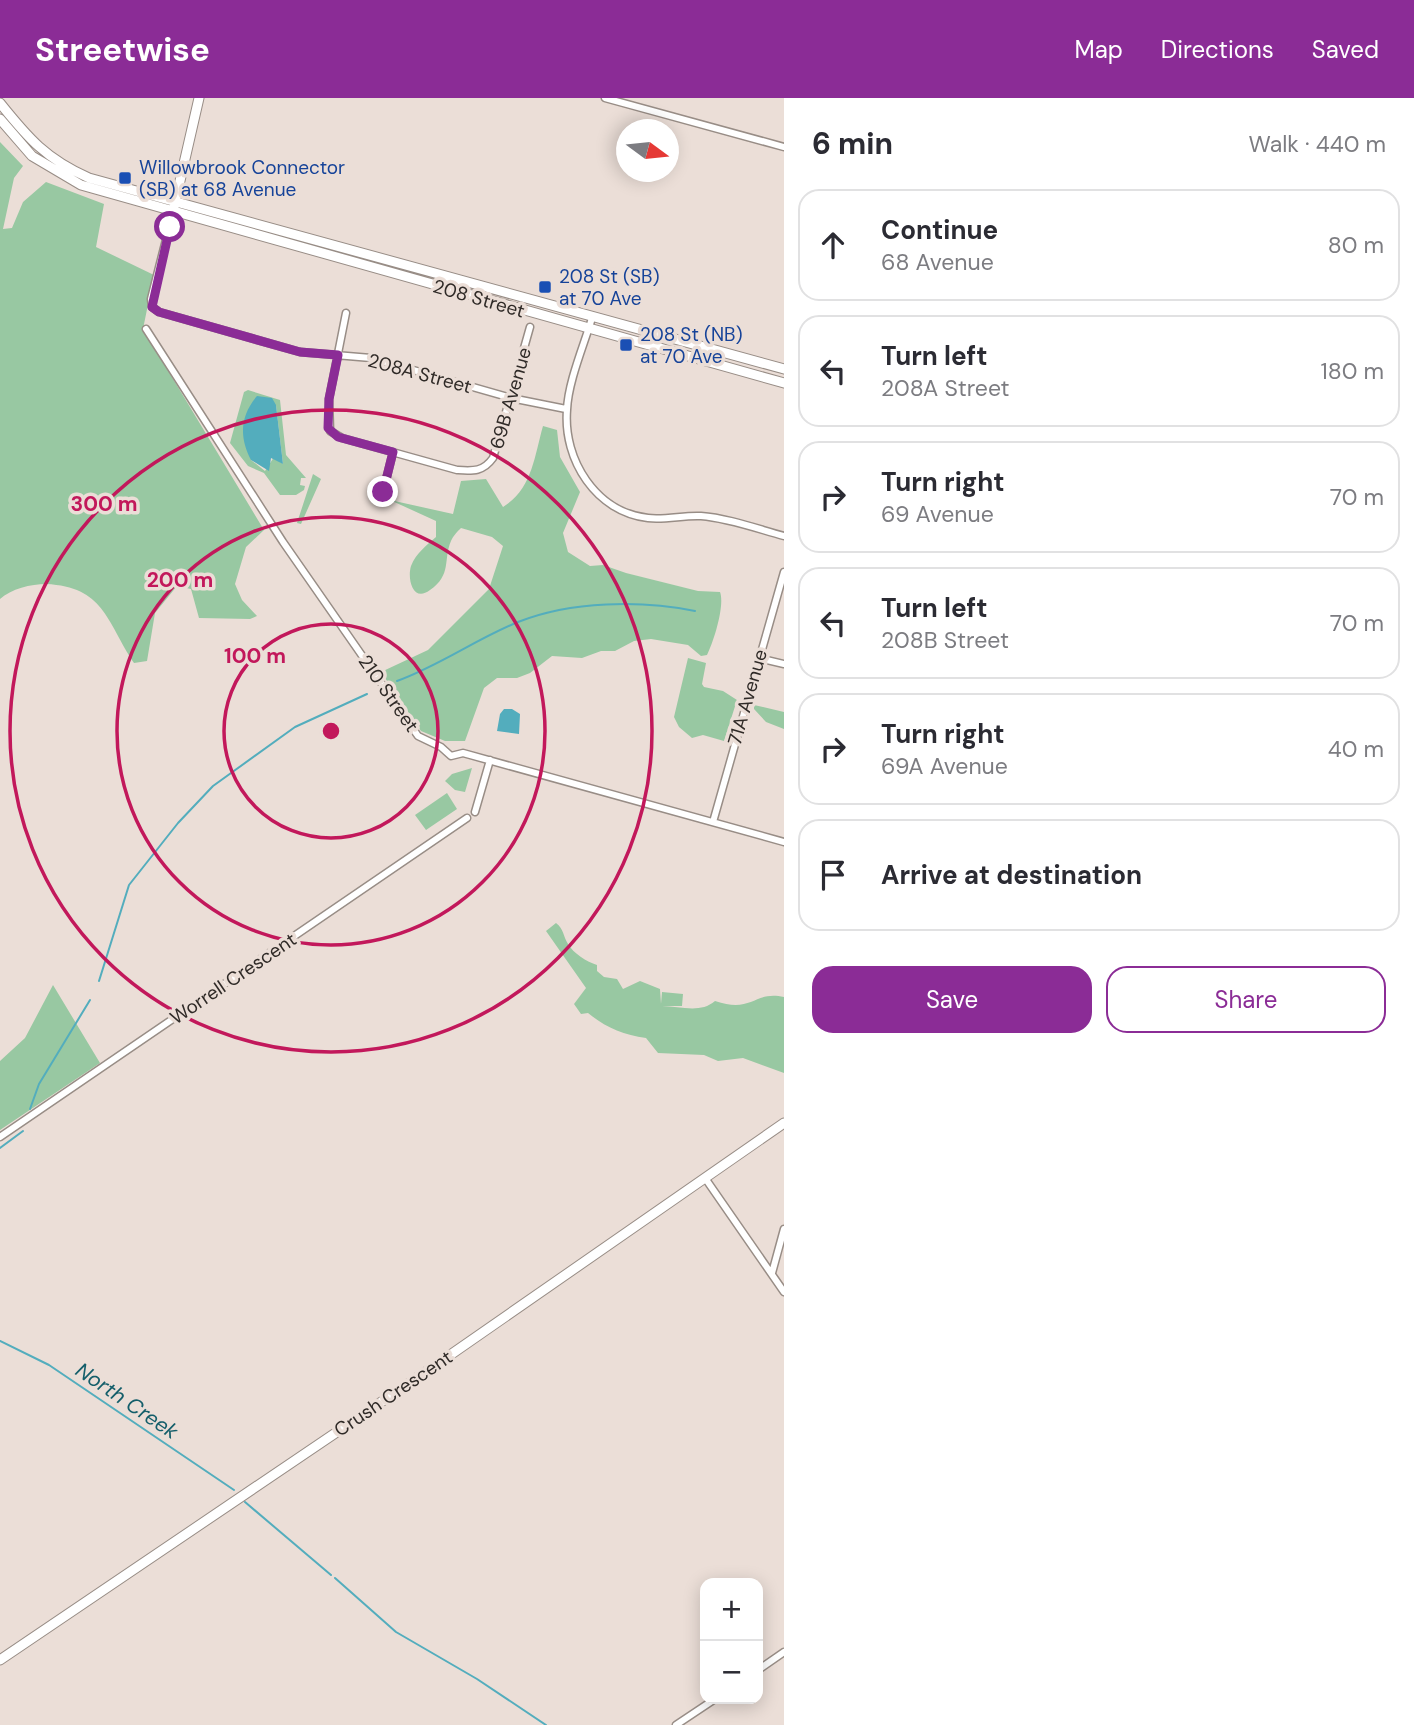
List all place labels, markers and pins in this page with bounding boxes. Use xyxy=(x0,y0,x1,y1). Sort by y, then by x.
place label: Willowbrook Connector (SB) at 68 Avenue xyxy=(139,155,345,202)
marker: Willowbrook Connector (SB) at 68 Avenue xyxy=(117,170,133,186)
place label: 208 St (SB) at 70 Ave xyxy=(559,264,660,311)
marker: 208 St (SB) at 70 Ave xyxy=(537,279,553,295)
place label: 208 St (NB) at 70 Ave xyxy=(640,322,743,369)
marker: 208 St (NB) at 70 Ave xyxy=(618,337,634,353)
centre of rings xyxy=(319,719,343,743)

